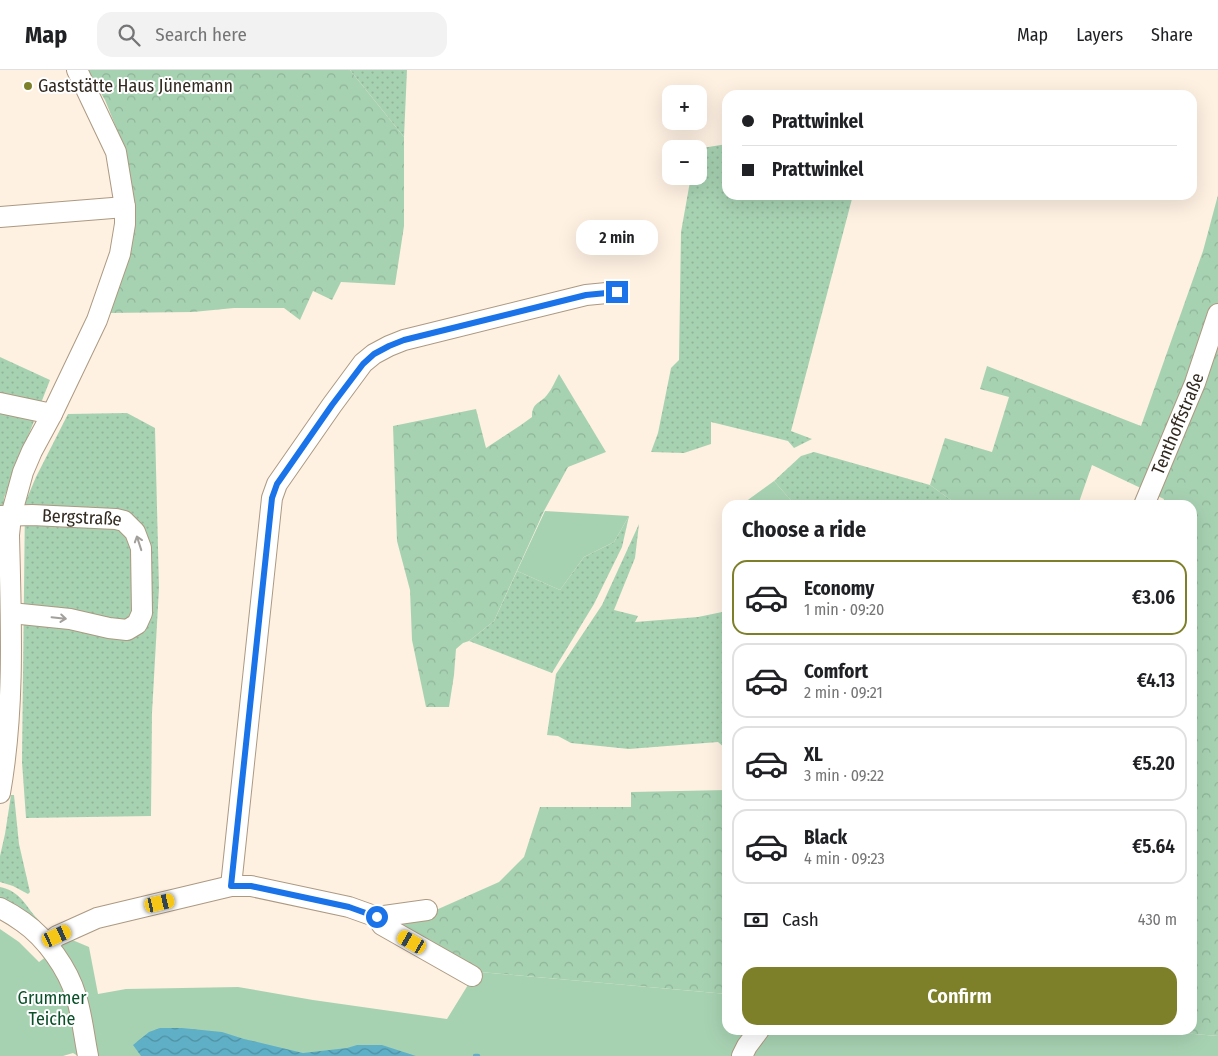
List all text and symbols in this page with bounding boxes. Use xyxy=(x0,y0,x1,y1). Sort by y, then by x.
search box xyxy=(97,12,447,57)
text: Map xyxy=(25,21,67,49)
icon: search xyxy=(115,21,143,49)
text: Search here xyxy=(155,23,247,46)
text: Map xyxy=(1017,24,1048,46)
text: Layers xyxy=(1076,24,1123,46)
text: Share xyxy=(1151,24,1193,46)
place label: Gaststätte Haus Jünemann xyxy=(38,75,233,97)
marker: Gaststätte Haus Jünemann xyxy=(22,80,34,92)
map controls xyxy=(662,85,707,185)
button: + xyxy=(662,85,707,130)
text: Prattwinkel xyxy=(772,110,863,133)
button: − xyxy=(662,140,707,185)
text: Prattwinkel xyxy=(772,158,863,181)
callout: 2 min xyxy=(576,220,658,254)
text: 2 min xyxy=(599,228,635,247)
route end xyxy=(606,281,628,303)
street label: Tenthoffstraße xyxy=(1147,370,1209,478)
street label: Bergstraße xyxy=(42,504,124,531)
text: Choose a ride xyxy=(742,516,866,543)
one-way arrow xyxy=(134,536,143,551)
icon: car xyxy=(744,575,789,620)
text: Economy xyxy=(804,577,874,600)
text: €3.06 xyxy=(1132,586,1175,609)
text: 1 min · 09:20 xyxy=(804,600,884,619)
one-way arrow xyxy=(51,613,67,623)
icon: car xyxy=(744,658,789,703)
text: Comfort xyxy=(804,660,868,683)
text: €4.13 xyxy=(1137,669,1175,692)
text: 2 min · 09:21 xyxy=(804,683,883,702)
icon: car xyxy=(744,741,789,786)
text: XL xyxy=(804,743,823,766)
text: €5.20 xyxy=(1132,752,1175,775)
text: 3 min · 09:22 xyxy=(804,766,884,785)
icon: car xyxy=(744,824,789,869)
text: Black xyxy=(804,826,847,849)
text: €5.64 xyxy=(1132,835,1175,858)
text: 4 min · 09:23 xyxy=(804,849,885,868)
car xyxy=(143,892,176,914)
route start xyxy=(366,906,388,928)
icon: cash xyxy=(742,906,770,934)
text: Cash xyxy=(782,908,819,931)
text: 430 m xyxy=(1138,910,1177,929)
car xyxy=(40,923,73,949)
car xyxy=(395,928,428,956)
button: Confirm xyxy=(742,967,1177,1025)
park label: Grummer Teiche xyxy=(18,987,87,1030)

